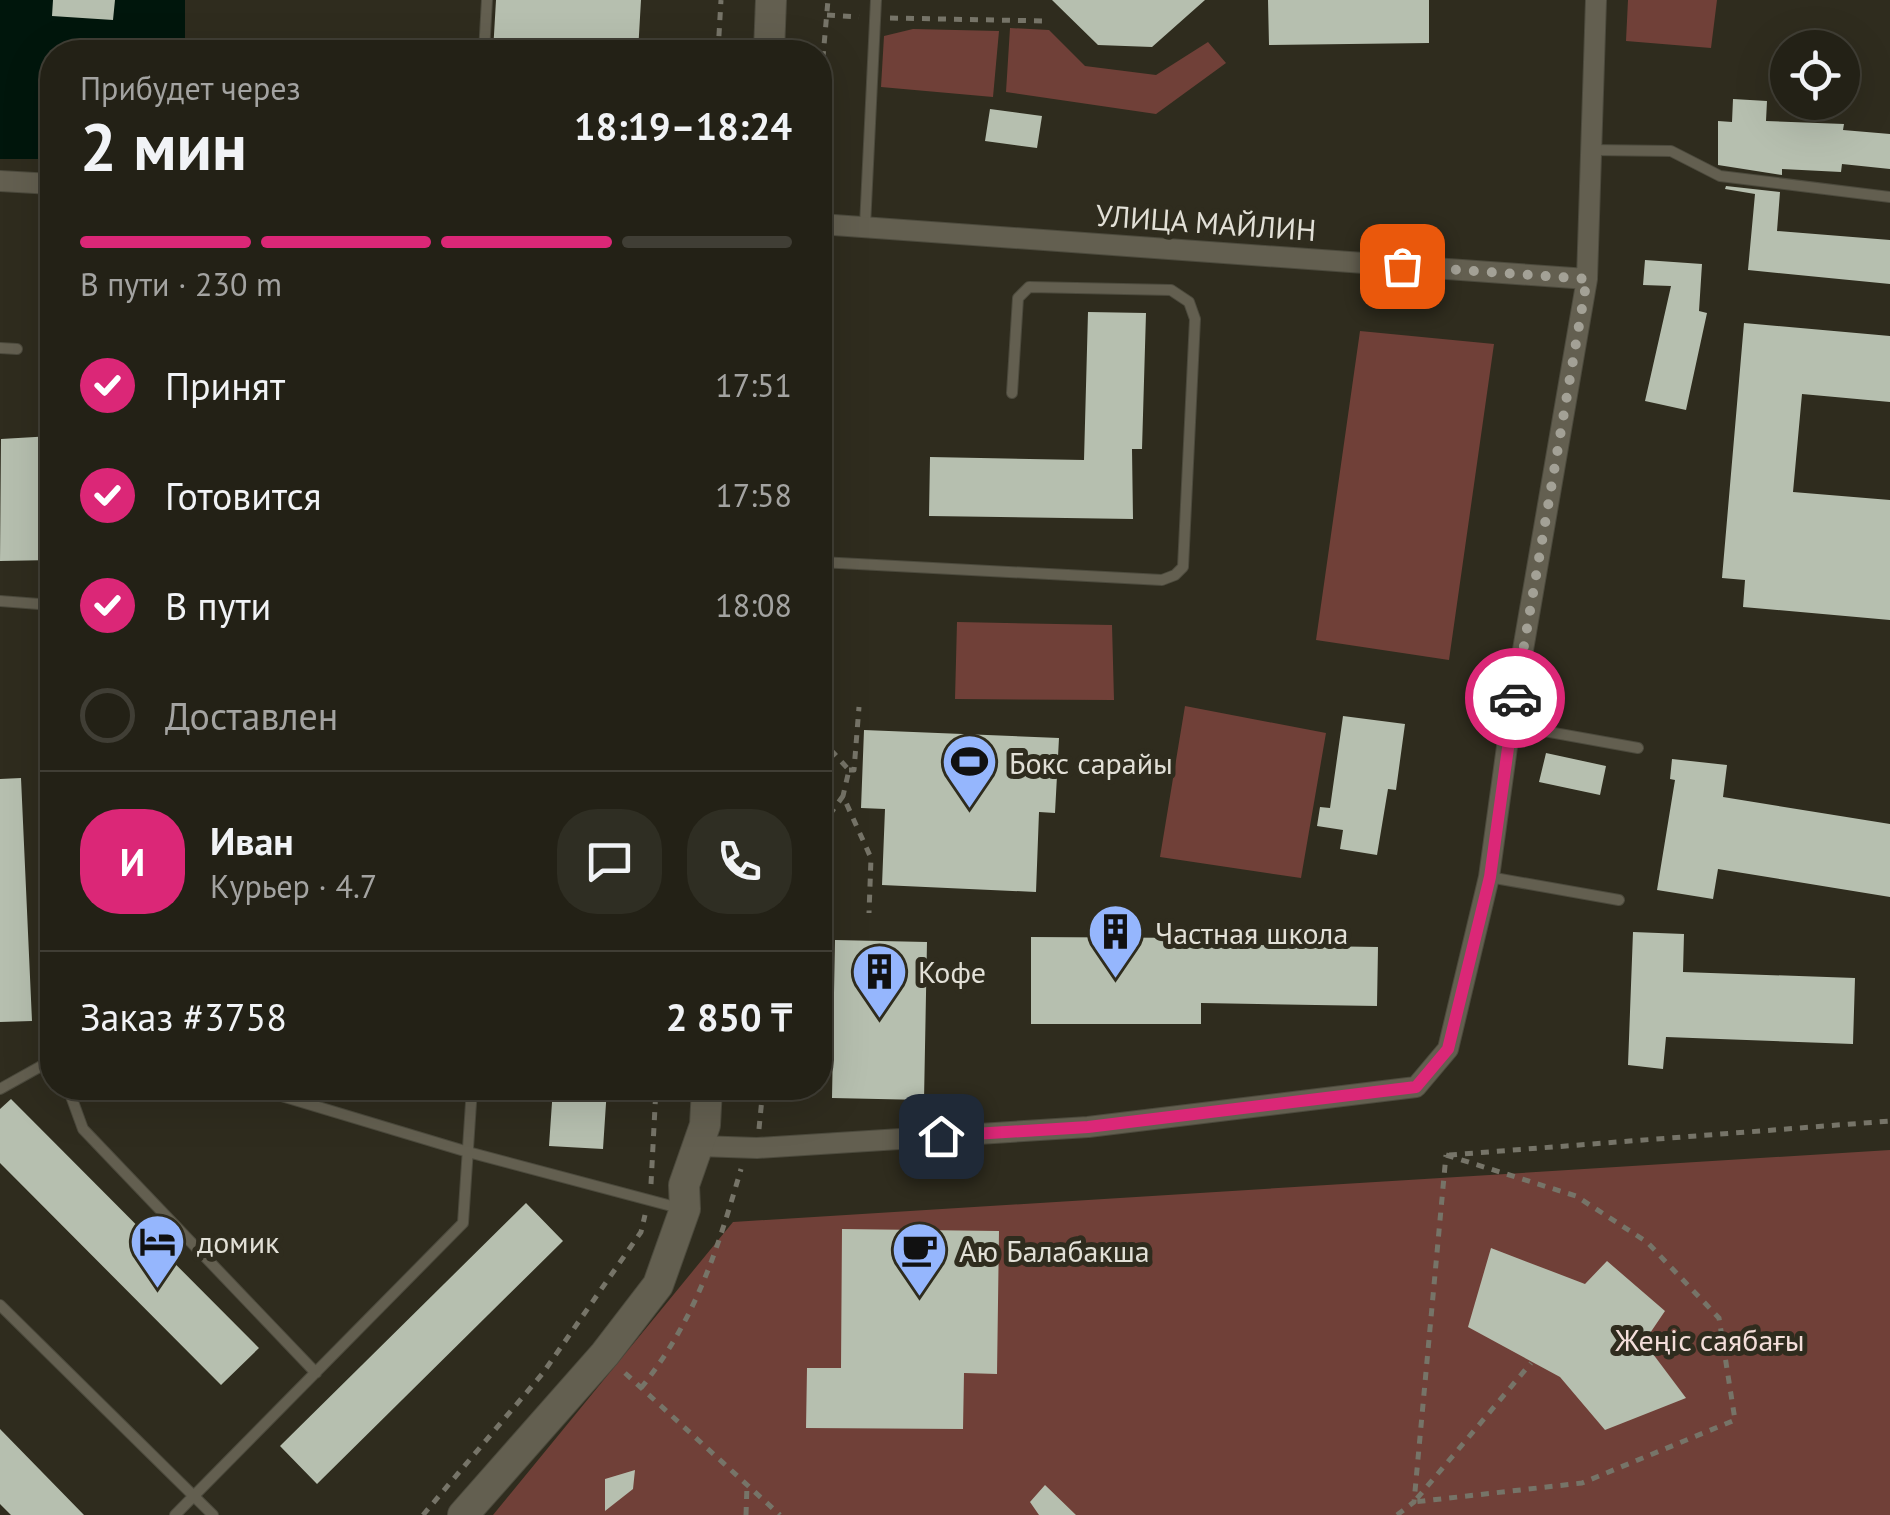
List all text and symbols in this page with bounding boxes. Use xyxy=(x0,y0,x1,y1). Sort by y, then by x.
map controls xyxy=(1770,30,1860,120)
button: locate xyxy=(1770,30,1860,120)
text: Прибудет через xyxy=(80,67,301,109)
text: 18:19–18:24 xyxy=(574,101,792,150)
text: 2 мин xyxy=(80,104,247,188)
street label: УЛИЦА МАЙЛИН xyxy=(1095,195,1317,249)
pin xyxy=(1360,224,1445,309)
icon: bag xyxy=(1375,239,1430,294)
text: В пути · 230 m xyxy=(80,263,282,305)
icon: check xyxy=(80,358,135,413)
text: Принят xyxy=(165,361,285,410)
text: 17:51 xyxy=(715,364,792,406)
icon: check xyxy=(80,468,135,523)
text: Готовится xyxy=(165,471,322,520)
text: 17:58 xyxy=(715,474,792,516)
icon: check xyxy=(80,578,135,633)
text: В пути xyxy=(165,581,271,630)
text: 18:08 xyxy=(715,584,792,626)
courier xyxy=(1465,648,1565,748)
icon: car xyxy=(1488,671,1543,726)
text: Доставлен xyxy=(165,691,338,740)
sports icon: Бокс сарайы xyxy=(940,732,1000,811)
place label: Бокс сарайы xyxy=(1009,743,1173,782)
button: chat xyxy=(557,809,662,914)
button: phone xyxy=(687,809,792,914)
text: Иван xyxy=(210,816,294,865)
text: И xyxy=(120,837,145,886)
text: Курьер · 4.7 xyxy=(210,865,377,907)
building icon: Частная школа xyxy=(1086,902,1146,981)
place label: Частная школа xyxy=(1155,913,1348,952)
building icon: Кофе xyxy=(849,941,909,1020)
place label: Кофе xyxy=(918,952,986,991)
text: Заказ #3758 xyxy=(80,992,287,1041)
text: 2 850 ₸ xyxy=(666,992,792,1041)
pin xyxy=(899,1094,984,1179)
icon: home xyxy=(914,1109,969,1164)
hotel icon: домик xyxy=(128,1211,188,1290)
cafe icon: Аю Балабакша xyxy=(890,1220,950,1299)
place label: домик xyxy=(197,1222,280,1261)
place label: Аю Балабакша xyxy=(959,1231,1150,1270)
park label: Жеңіс саябағы xyxy=(1614,1320,1805,1359)

